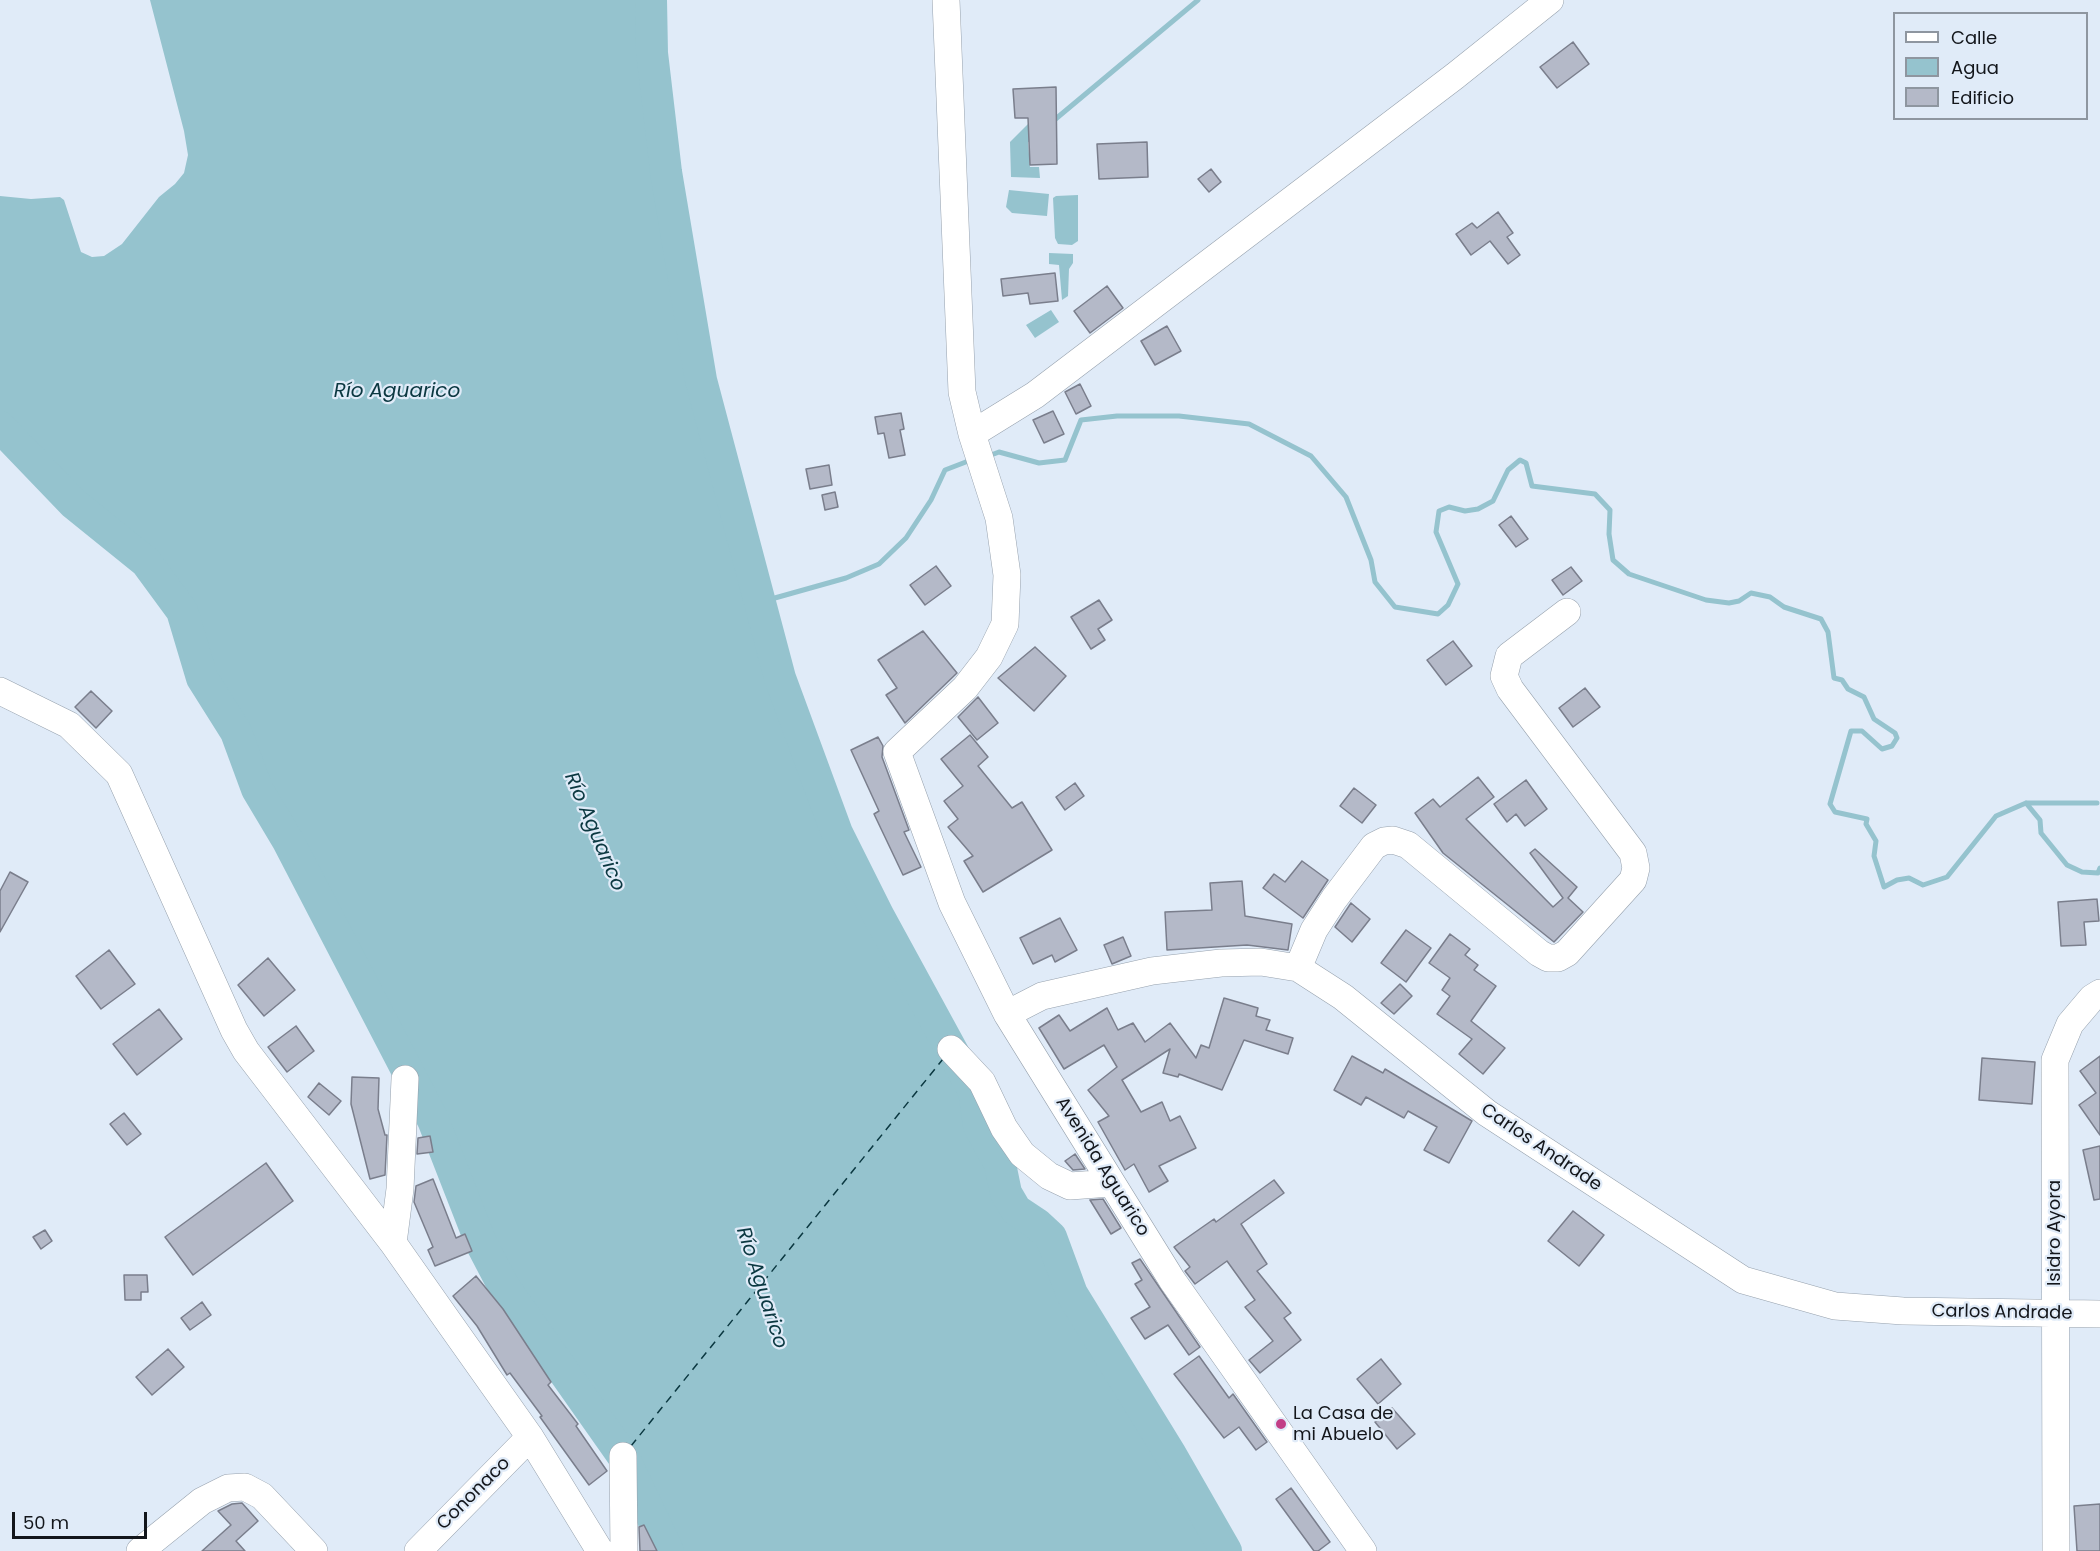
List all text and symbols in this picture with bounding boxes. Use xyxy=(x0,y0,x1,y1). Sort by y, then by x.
legend xyxy=(1893,12,2088,120)
text: Calle xyxy=(1951,25,1997,50)
text: Agua xyxy=(1951,55,1999,80)
text: Edificio xyxy=(1951,85,2014,110)
water label: Río Aguarico xyxy=(334,380,460,404)
water label: Río Aguarico xyxy=(558,769,630,895)
street label: Avenida Aguarico xyxy=(1050,1093,1154,1241)
street label: Carlos Andrade xyxy=(1477,1100,1605,1196)
street label: Isidro Ayora xyxy=(2044,1180,2066,1286)
water label: Río Aguarico xyxy=(730,1224,792,1352)
street label: Carlos Andrade xyxy=(1931,1301,2073,1325)
place label: La Casa de mi Abuelo xyxy=(1293,1403,1394,1446)
marker: La Casa de mi Abuelo xyxy=(1274,1417,1288,1431)
street label: Cononaco xyxy=(433,1453,515,1535)
scale bar xyxy=(15,1500,150,1538)
text: 50 m xyxy=(23,1510,69,1535)

